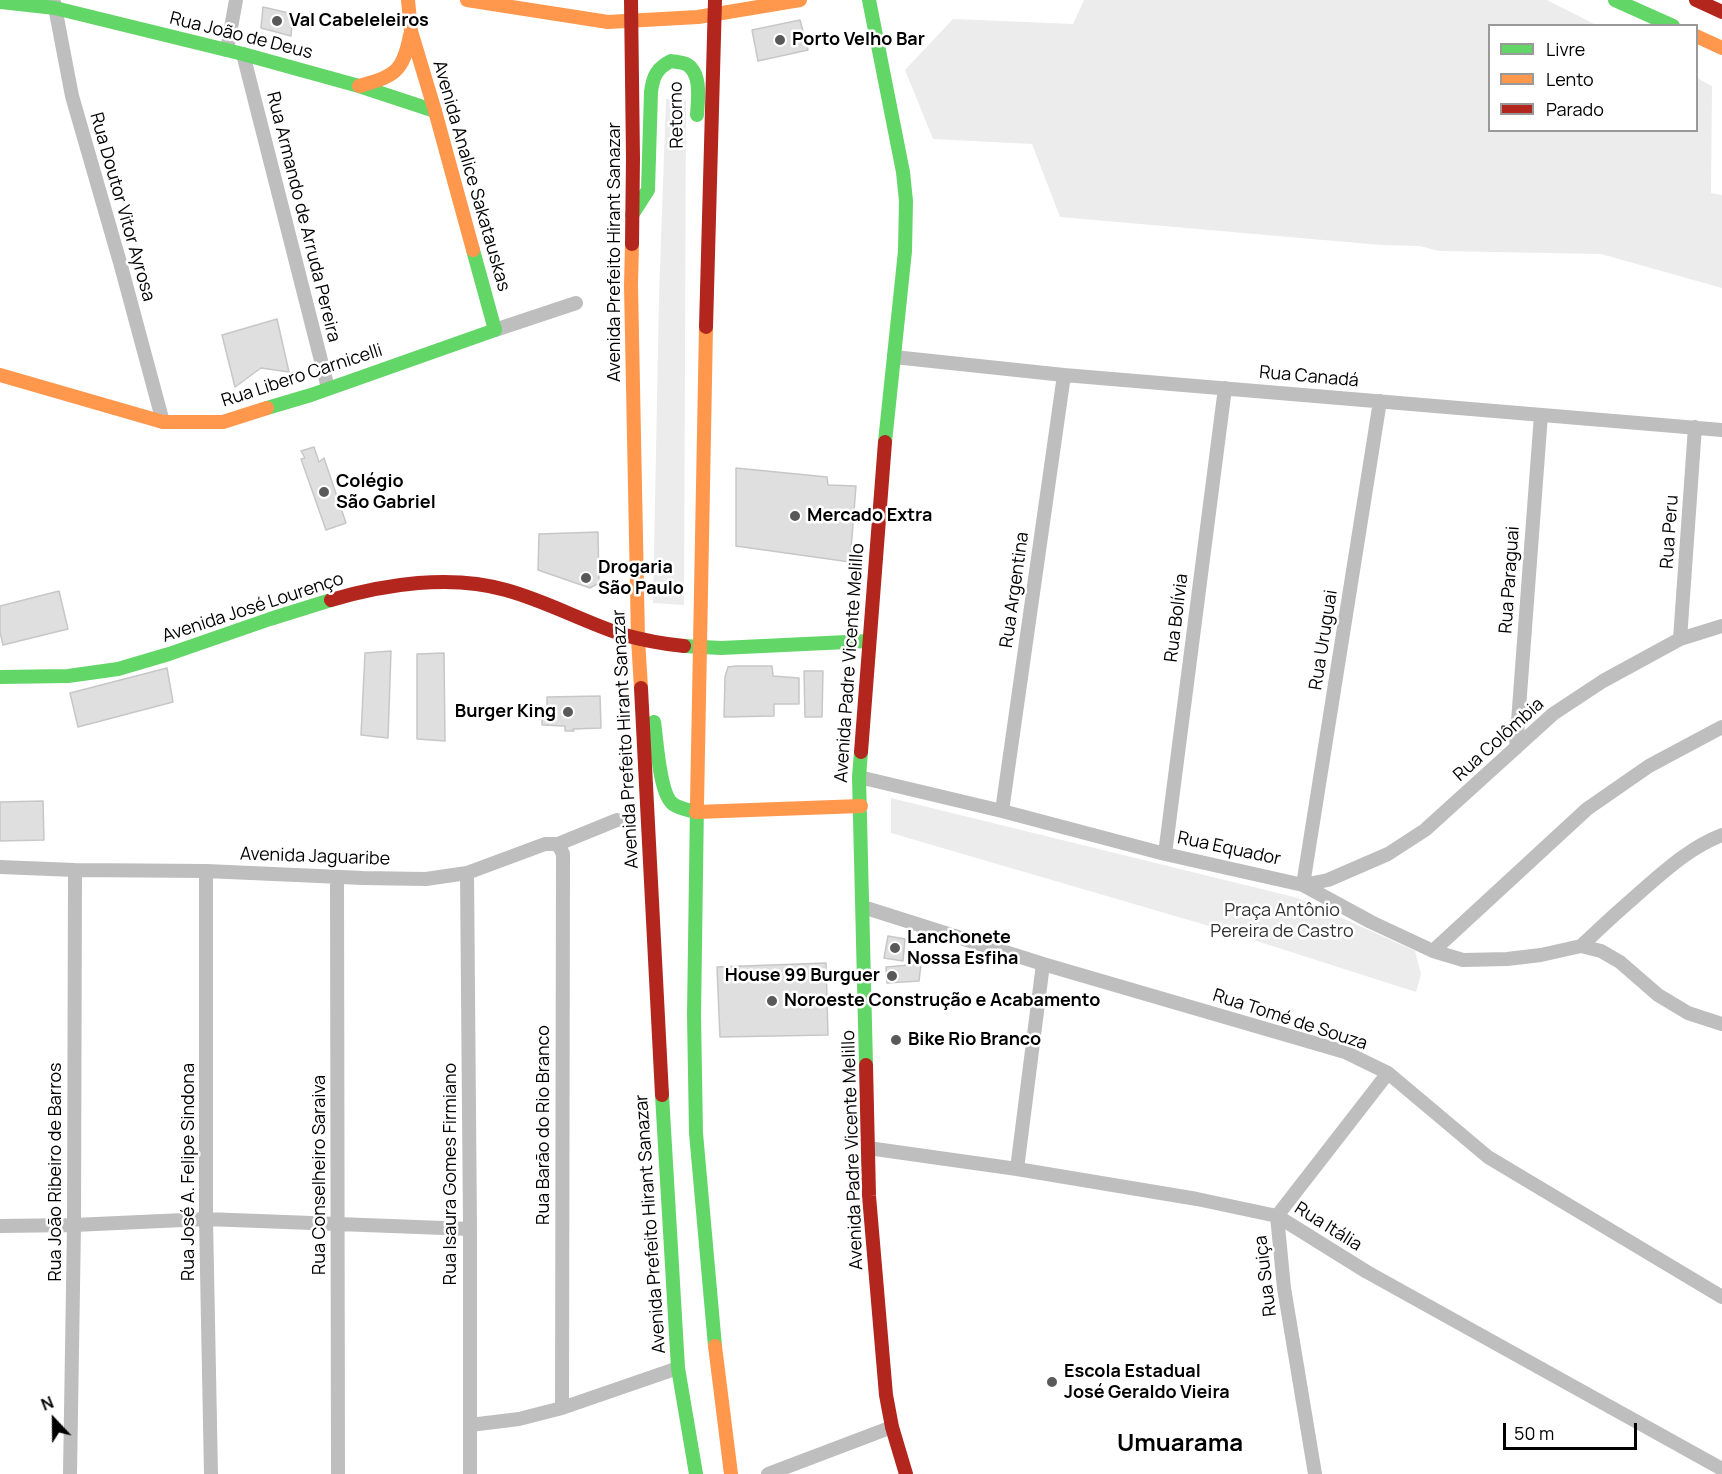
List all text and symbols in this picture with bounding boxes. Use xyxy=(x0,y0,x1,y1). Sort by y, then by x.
street label: Rua João de Deus xyxy=(167,8,315,64)
place label: Val Cabeleleiros xyxy=(289,10,429,32)
marker: Val Cabeleleiros xyxy=(270,14,284,28)
legend xyxy=(1488,24,1698,132)
place label: Porto Velho Bar xyxy=(792,29,925,51)
marker: Porto Velho Bar xyxy=(773,33,787,47)
text: Livre xyxy=(1546,37,1585,61)
street label: Avenida Analice Sakatauskas xyxy=(428,58,514,294)
text: Lento xyxy=(1546,67,1594,91)
street label: Retorno xyxy=(666,81,688,149)
street label: Rua Armando de Arruda Pereira xyxy=(261,90,345,344)
text: Parado xyxy=(1546,97,1604,121)
street label: Rua Doutor Vitor Ayrosa xyxy=(85,110,159,304)
street label: Avenida Prefeito Hirant Sanazar xyxy=(604,122,626,382)
street label: Rua Libero Carnicelli xyxy=(219,340,385,412)
street label: Rua Canadá xyxy=(1258,362,1360,392)
place label: Colégio São Gabriel xyxy=(336,471,436,514)
marker: Colégio São Gabriel xyxy=(317,485,331,499)
street label: Rua Peru xyxy=(1657,494,1683,570)
place label: Mercado Extra xyxy=(807,505,932,527)
marker: Mercado Extra xyxy=(788,509,802,523)
street label: Rua Paraguai xyxy=(1495,525,1525,635)
street label: Rua Argentina xyxy=(996,531,1034,649)
street label: Avenida Padre Vicente Melillo xyxy=(831,543,869,783)
place label: Drogaria São Paulo xyxy=(598,557,684,600)
street label: Avenida José Lourenço xyxy=(160,568,346,648)
marker: Drogaria São Paulo xyxy=(579,571,593,585)
street label: Rua Bolívia xyxy=(1161,572,1193,664)
street label: Rua Uruguai xyxy=(1305,588,1343,692)
street label: Avenida Prefeito Hirant Sanazar xyxy=(608,609,644,869)
street label: Rua Colômbia xyxy=(1449,694,1549,786)
place label: Burger King xyxy=(455,701,556,723)
marker: Burger King xyxy=(561,705,575,719)
street label: Rua Equador xyxy=(1175,828,1283,870)
street label: Avenida Jaguaribe xyxy=(239,844,391,870)
park label: Praça Antônio Pereira de Castro xyxy=(1210,900,1354,942)
place label: Lanchonete Nossa Esfiha xyxy=(907,927,1018,970)
marker: Lanchonete Nossa Esfiha xyxy=(888,941,902,955)
place label: House 99 Burguer xyxy=(725,965,880,987)
marker: House 99 Burguer xyxy=(885,969,899,983)
street label: Rua Tomé de Souza xyxy=(1210,985,1370,1055)
place label: Noroeste Construção e Acabamento xyxy=(784,990,1100,1012)
marker: Noroeste Construção e Acabamento xyxy=(765,994,779,1008)
street label: Rua Barão do Rio Branco xyxy=(533,1025,555,1225)
place label: Bike Rio Branco xyxy=(908,1029,1041,1051)
street label: Avenida Padre Vicente Melillo xyxy=(838,1030,868,1270)
marker: Bike Rio Branco xyxy=(889,1033,903,1047)
street label: Rua João Ribeiro de Barros xyxy=(45,1063,67,1281)
street label: Rua José A. Felipe Sindona xyxy=(178,1063,200,1281)
street label: Rua Isaura Gomes Firmiano xyxy=(440,1063,462,1285)
street label: Rua Conselheiro Saraiva xyxy=(309,1075,331,1275)
street label: Avenida Prefeito Hirant Sanazar xyxy=(631,1094,671,1354)
street label: Rua Itália xyxy=(1290,1198,1366,1256)
street label: Rua Suiça xyxy=(1250,1234,1282,1318)
place label: Escola Estadual José Geraldo Vieira xyxy=(1064,1361,1230,1404)
marker: Escola Estadual José Geraldo Vieira xyxy=(1045,1375,1059,1389)
north arrow xyxy=(24,1390,84,1450)
text: N xyxy=(38,1391,57,1416)
scale bar xyxy=(1506,1411,1640,1449)
text: 50 m xyxy=(1514,1421,1554,1445)
district label: Umuarama xyxy=(1117,1430,1243,1458)

